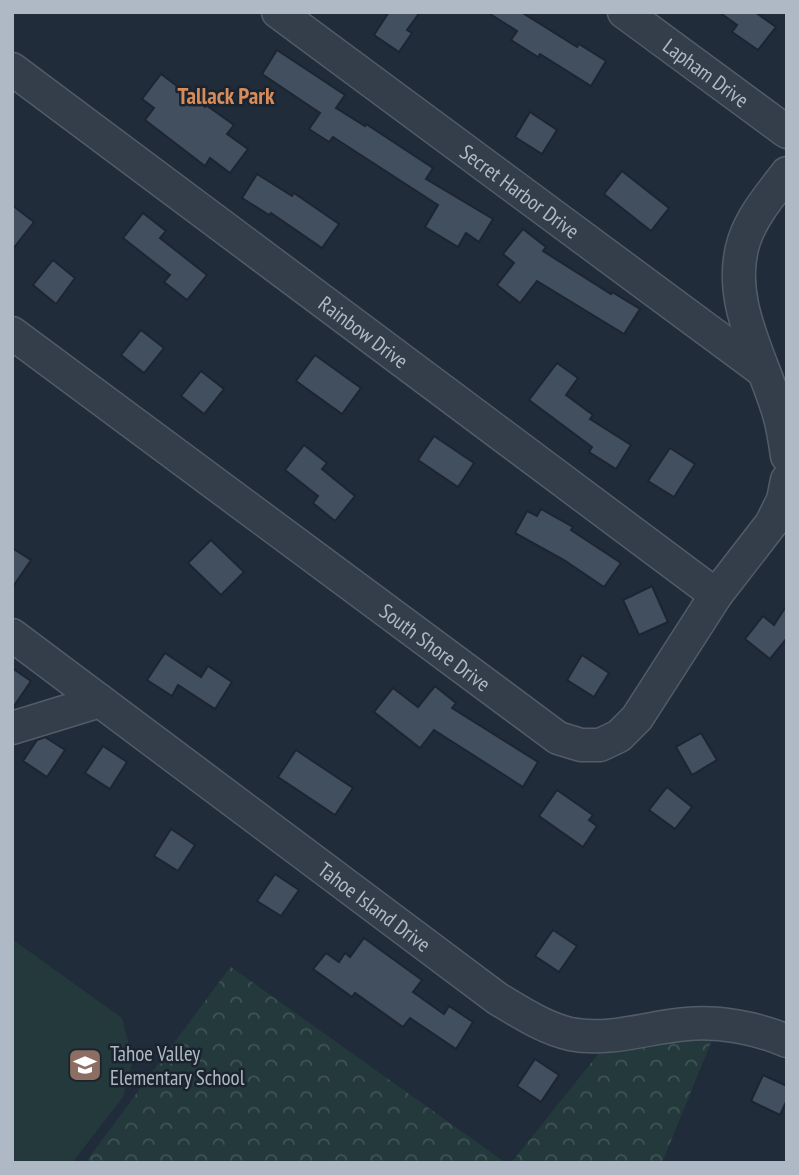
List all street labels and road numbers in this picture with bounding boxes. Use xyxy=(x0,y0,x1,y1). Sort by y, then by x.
street label: Lapham Drive xyxy=(658,32,754,113)
street label: Secret Harbor Drive xyxy=(455,138,585,244)
street label: Rainbow Drive xyxy=(314,290,414,374)
street label: South Shore Drive xyxy=(375,597,496,697)
street label: Tahoe Island Drive xyxy=(313,856,436,957)

